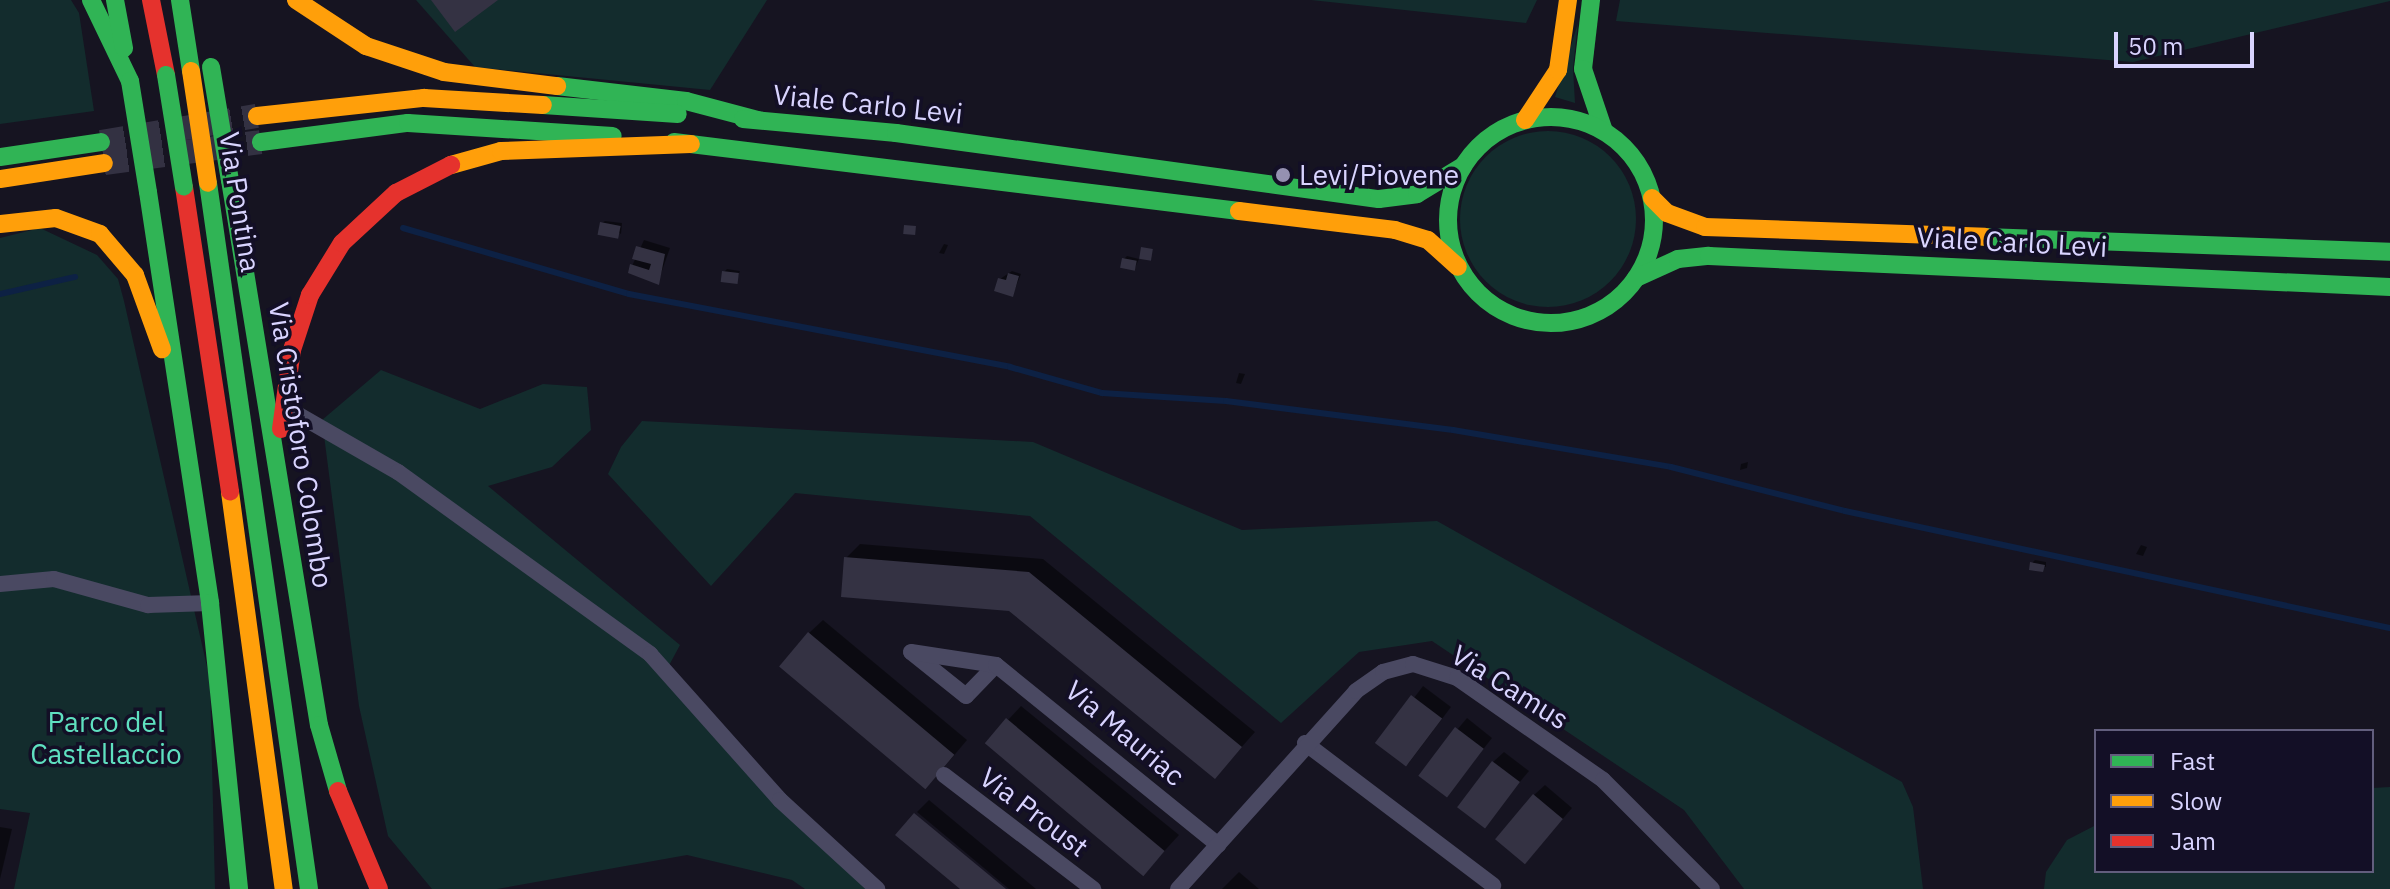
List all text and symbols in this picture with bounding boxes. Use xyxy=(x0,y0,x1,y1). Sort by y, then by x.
scale bar xyxy=(2118,16,2258,66)
text: 50 m xyxy=(2128,30,2183,62)
street label: Viale Carlo Levi xyxy=(771,77,965,131)
street label: Via Pontina xyxy=(212,130,268,274)
place label: Levi/Piovene xyxy=(1299,158,1459,192)
marker: Levi/Piovene xyxy=(1274,166,1292,184)
street label: Viale Carlo Levi xyxy=(1916,220,2108,264)
street label: Via Cristoforo Colombo xyxy=(262,300,340,590)
street label: Via Camus xyxy=(1445,638,1575,736)
street label: Via Mauriac xyxy=(1058,673,1192,793)
park label: Parco del Castellaccio xyxy=(30,705,182,771)
legend xyxy=(2094,729,2374,873)
text: Fast xyxy=(2170,745,2215,777)
street label: Via Proust xyxy=(973,760,1095,864)
text: Slow xyxy=(2170,785,2222,817)
text: Jam xyxy=(2170,825,2216,857)

